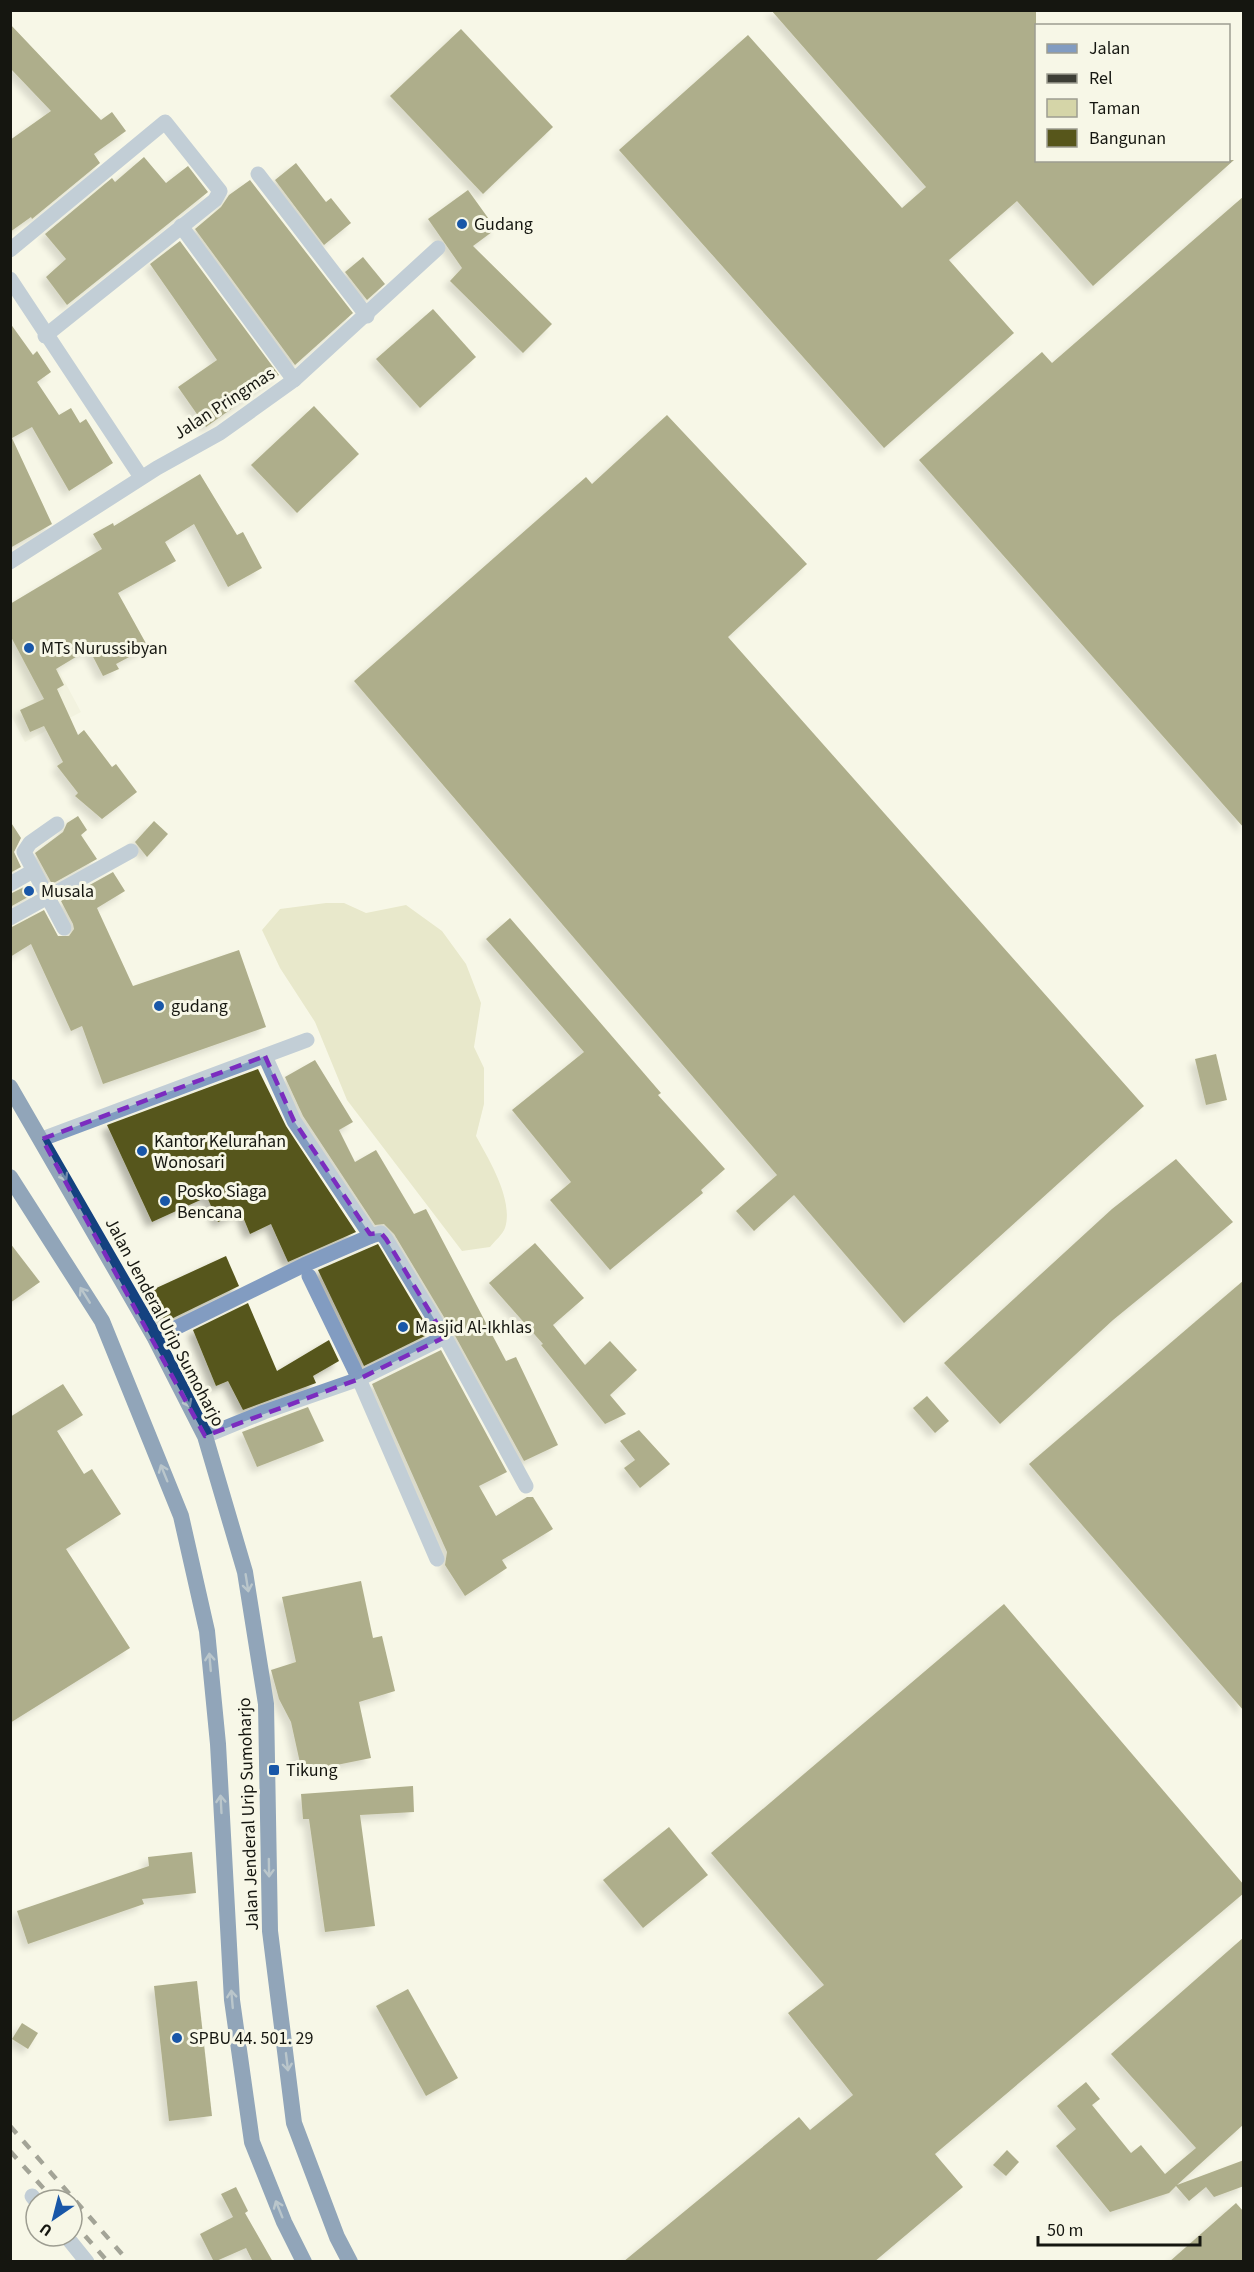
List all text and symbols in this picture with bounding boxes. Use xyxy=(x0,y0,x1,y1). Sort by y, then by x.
legend xyxy=(1035,24,1230,162)
text: Jalan xyxy=(1089,36,1130,61)
text: Rel xyxy=(1089,66,1113,91)
text: Taman xyxy=(1089,96,1140,121)
text: Bangunan xyxy=(1089,126,1166,151)
place label: Gudang xyxy=(474,212,533,237)
marker: Gudang xyxy=(455,217,469,231)
street label: Jalan Pringmas xyxy=(169,361,280,446)
place label: MTs Nurussibyan xyxy=(41,636,168,661)
marker: MTs Nurussibyan xyxy=(22,641,36,655)
place label: Musala xyxy=(41,879,94,904)
marker: Musala xyxy=(22,884,36,898)
place label: gudang xyxy=(171,994,228,1019)
marker: gudang xyxy=(152,999,166,1013)
place label: Kantor Kelurahan Wonosari xyxy=(154,1129,286,1175)
marker: Kantor Kelurahan Wonosari xyxy=(135,1144,149,1158)
one-way arrow xyxy=(56,1164,68,1181)
place label: Posko Siaga Bencana xyxy=(177,1179,267,1225)
marker: Posko Siaga Bencana xyxy=(158,1194,172,1208)
street label: Jalan Jenderal Urip Sumoharjo xyxy=(99,1213,230,1431)
one-way arrow xyxy=(79,1287,91,1304)
place label: Masjid Al-Ikhlas xyxy=(415,1315,532,1340)
marker: Masjid Al-Ikhlas xyxy=(396,1320,410,1334)
one-way arrow xyxy=(180,1390,192,1407)
one-way arrow xyxy=(158,1464,169,1483)
one-way arrow xyxy=(242,1573,253,1593)
one-way arrow xyxy=(204,1652,215,1672)
street label: Jalan Jenderal Urip Sumoharjo xyxy=(232,1697,265,1931)
place label: Tikung xyxy=(286,1758,337,1783)
marker: Tikung xyxy=(267,1763,281,1777)
one-way arrow xyxy=(216,1795,227,1815)
one-way arrow xyxy=(263,1858,275,1878)
one-way arrow xyxy=(227,1990,238,2010)
place label: SPBU 44. 501. 29 xyxy=(189,2026,313,2051)
marker: SPBU 44. 501. 29 xyxy=(170,2031,184,2045)
one-way arrow xyxy=(282,2052,293,2072)
north arrow xyxy=(24,2188,84,2248)
one-way arrow xyxy=(272,2200,283,2218)
scale bar xyxy=(1038,2209,1200,2247)
text: U xyxy=(35,2217,57,2242)
text: 50 m xyxy=(1047,2218,1083,2243)

